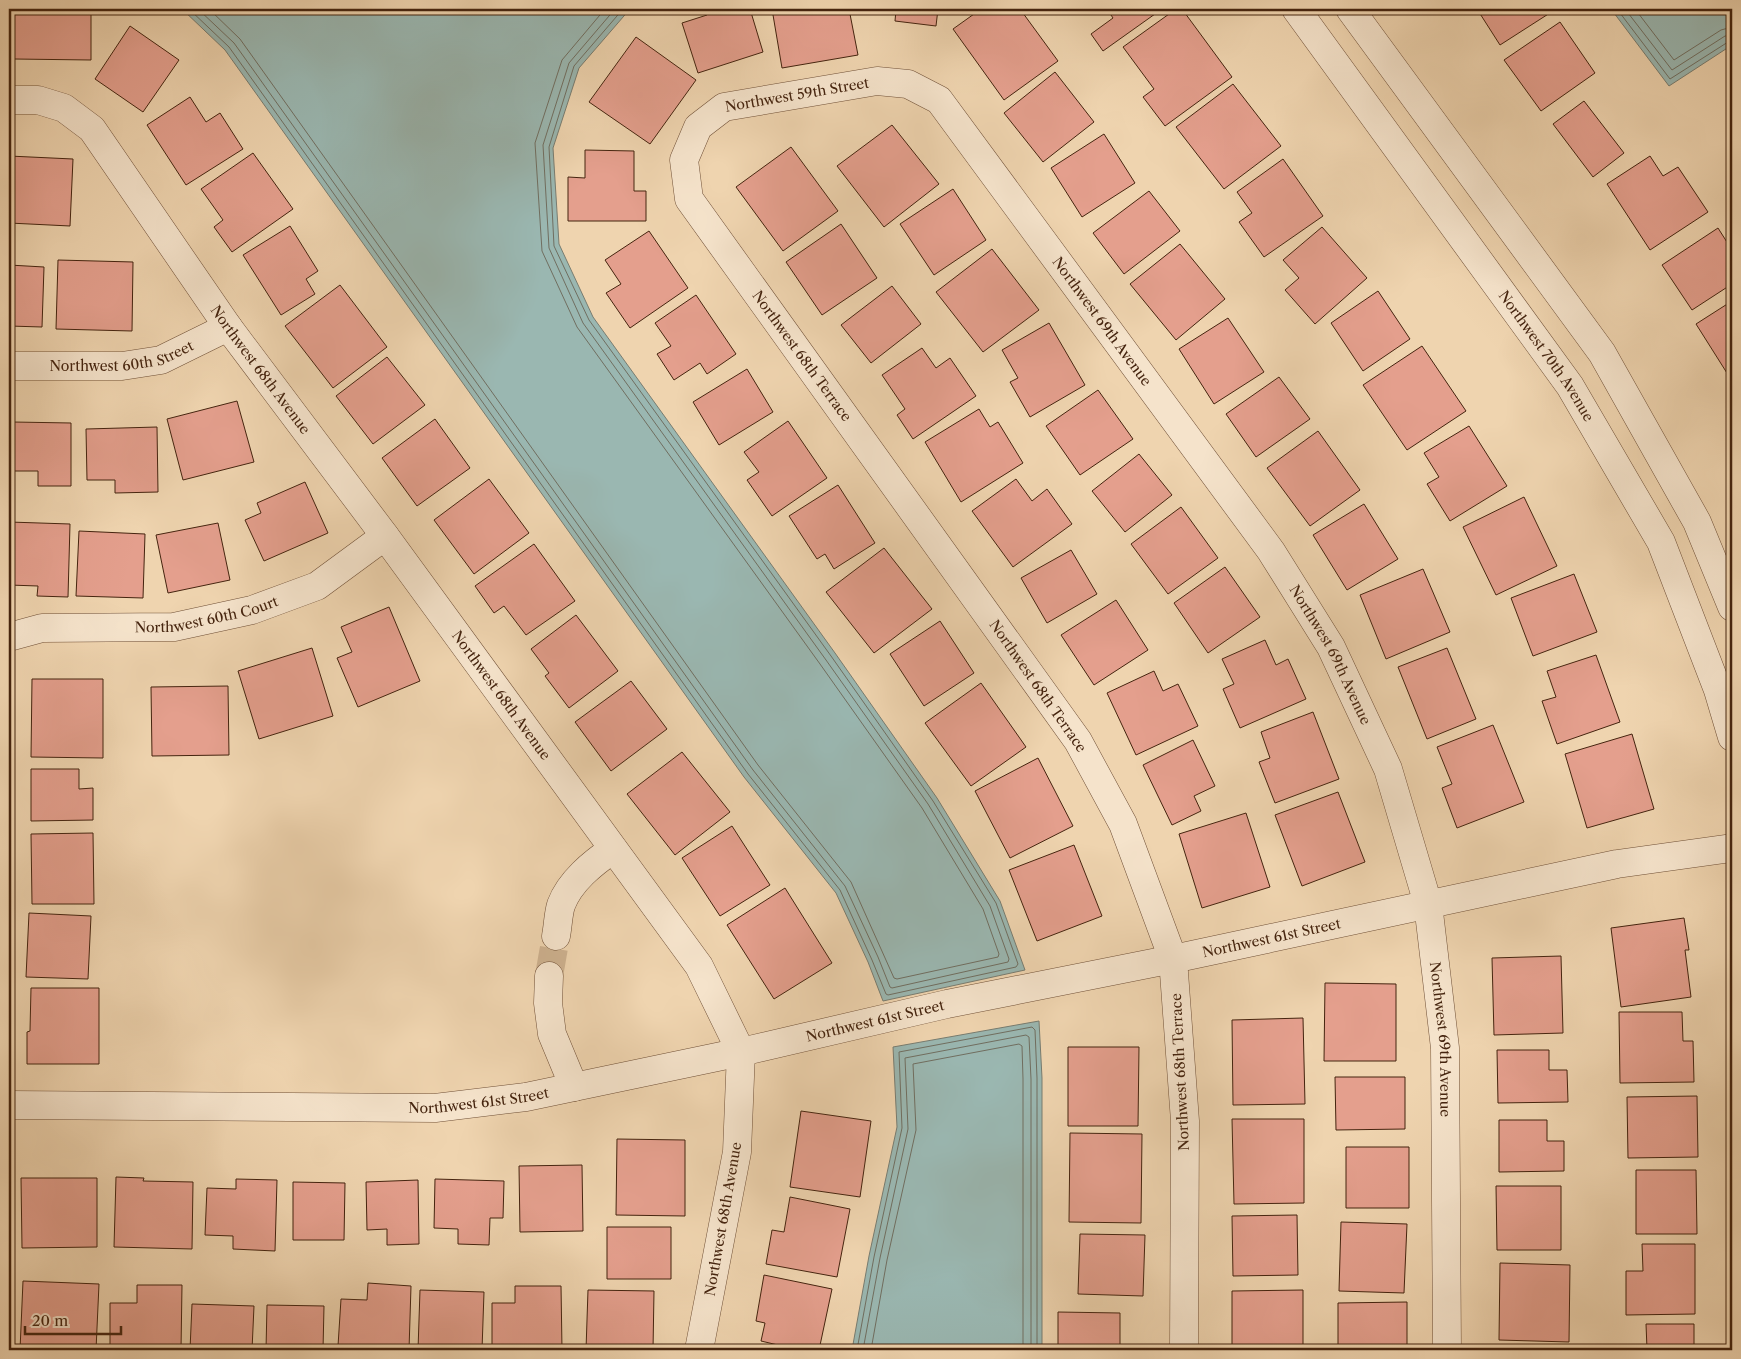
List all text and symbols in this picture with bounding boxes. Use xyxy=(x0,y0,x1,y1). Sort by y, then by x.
street label: Northwest 59th Street xyxy=(724,73,870,116)
street label: Northwest 69th Avenue xyxy=(1048,253,1156,390)
street label: Northwest 68th Terrace xyxy=(748,287,856,425)
street label: Northwest 70th Avenue xyxy=(1495,287,1598,425)
street label: Northwest 68th Avenue xyxy=(207,302,314,438)
street label: Northwest 60th Street xyxy=(49,336,196,375)
street label: Northwest 69th Avenue xyxy=(1286,582,1375,728)
street label: Northwest 60th Court xyxy=(135,592,281,636)
street label: Northwest 68th Terrace xyxy=(985,616,1091,756)
street label: Northwest 68th Avenue xyxy=(448,627,555,764)
street label: Northwest 61st Street xyxy=(1200,914,1343,962)
street label: Northwest 69th Avenue xyxy=(1426,961,1454,1117)
street label: Northwest 68th Terrace xyxy=(1167,993,1193,1151)
street label: Northwest 61st Street xyxy=(804,996,946,1046)
street label: Northwest 61st Street xyxy=(408,1083,550,1117)
street label: Northwest 68th Avenue xyxy=(701,1141,745,1297)
scale bar xyxy=(25,1304,121,1336)
text: 20 m xyxy=(32,1311,68,1330)

